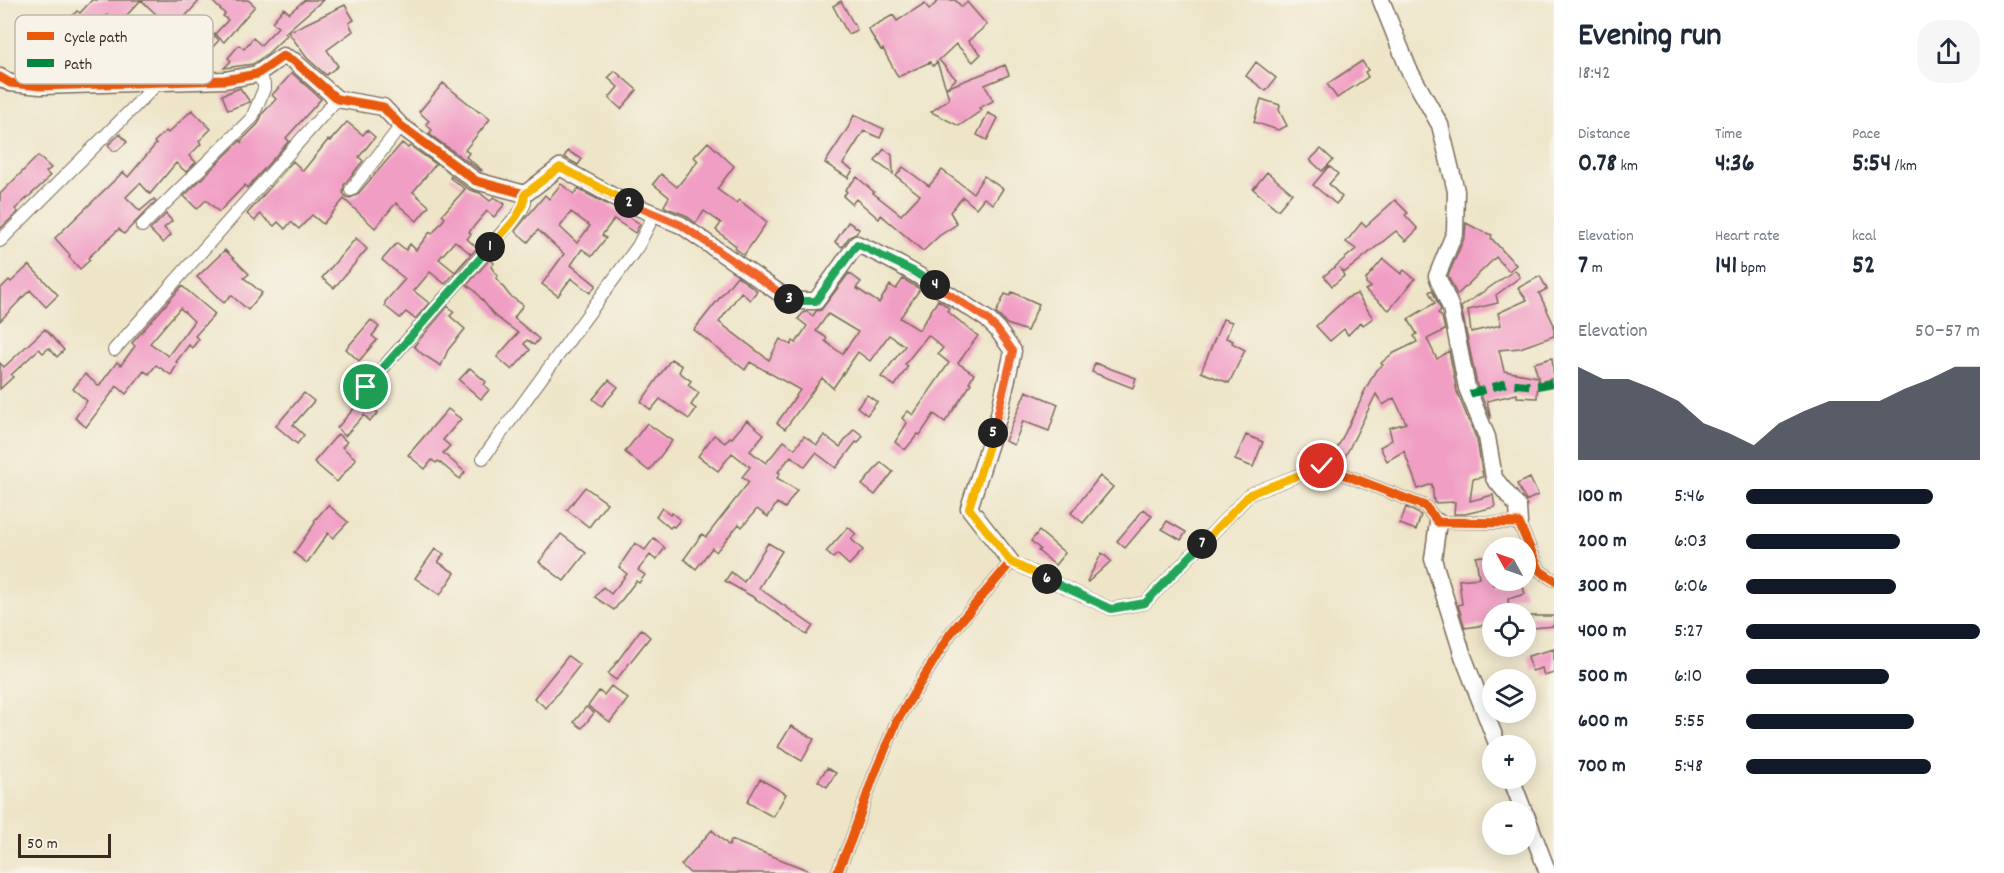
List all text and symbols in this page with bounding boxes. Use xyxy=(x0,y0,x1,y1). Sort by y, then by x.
text: Evening run xyxy=(1578,14,1722,61)
legend xyxy=(15,15,213,84)
button: share xyxy=(1917,20,1980,83)
text: Cycle path xyxy=(64,27,127,50)
text: Path xyxy=(64,54,92,77)
text: 18:42 xyxy=(1578,60,1611,88)
text: Distance xyxy=(1578,123,1630,146)
text: Time xyxy=(1715,123,1742,146)
text: Pace xyxy=(1852,123,1880,146)
text: 0.78 xyxy=(1578,146,1617,183)
text: 4:36 xyxy=(1715,146,1754,183)
text: 5:54 xyxy=(1852,146,1891,183)
text: km xyxy=(1617,155,1638,178)
text: /km xyxy=(1891,155,1917,178)
pin: 2 xyxy=(614,188,644,218)
text: 2 xyxy=(626,191,633,214)
text: Elevation xyxy=(1578,225,1634,248)
text: Heart rate xyxy=(1715,225,1780,248)
text: kcal xyxy=(1852,225,1876,248)
pin: 1 xyxy=(475,232,505,262)
text: 1 xyxy=(488,235,492,258)
text: 7 xyxy=(1578,248,1588,285)
text: 141 xyxy=(1715,248,1737,285)
text: 52 xyxy=(1852,248,1875,285)
text: m xyxy=(1588,257,1603,280)
text: bpm xyxy=(1737,257,1766,280)
pin: 4 xyxy=(920,270,950,300)
text: 4 xyxy=(932,273,938,296)
pin: 3 xyxy=(774,284,804,314)
text: 3 xyxy=(785,287,793,310)
text: Elevation xyxy=(1578,318,1648,346)
text: 50–57 m xyxy=(1915,318,1980,346)
pin xyxy=(340,361,391,412)
icon: arrive xyxy=(349,370,382,403)
pin: 5 xyxy=(978,418,1008,448)
text: 5 xyxy=(989,421,997,444)
pin xyxy=(1296,440,1347,491)
icon: check xyxy=(1305,449,1338,482)
text: 100 m xyxy=(1578,483,1623,511)
text: 5:46 xyxy=(1674,483,1705,511)
text: 200 m xyxy=(1578,528,1627,556)
text: 6:03 xyxy=(1674,528,1707,556)
pin: 7 xyxy=(1187,529,1217,559)
text: 7 xyxy=(1199,532,1205,555)
north arrow xyxy=(1482,537,1536,591)
map controls xyxy=(1482,537,1536,855)
pin: 6 xyxy=(1032,564,1062,594)
text: 6 xyxy=(1043,567,1051,590)
text: 300 m xyxy=(1578,573,1627,601)
text: 6:06 xyxy=(1674,573,1708,601)
button: locate xyxy=(1482,603,1536,657)
text: 400 m xyxy=(1578,618,1626,646)
text: 5:27 xyxy=(1674,618,1703,646)
text: 500 m xyxy=(1578,663,1627,691)
text: 6:10 xyxy=(1674,663,1702,691)
button: layers xyxy=(1482,669,1536,723)
text: 600 m xyxy=(1578,708,1628,736)
text: 5:55 xyxy=(1674,708,1705,736)
button: + xyxy=(1482,735,1536,789)
text: 700 m xyxy=(1578,753,1626,781)
text: 5:48 xyxy=(1674,753,1703,781)
button: − xyxy=(1482,801,1536,855)
scale bar xyxy=(18,831,111,858)
text: 50 m xyxy=(27,833,58,856)

